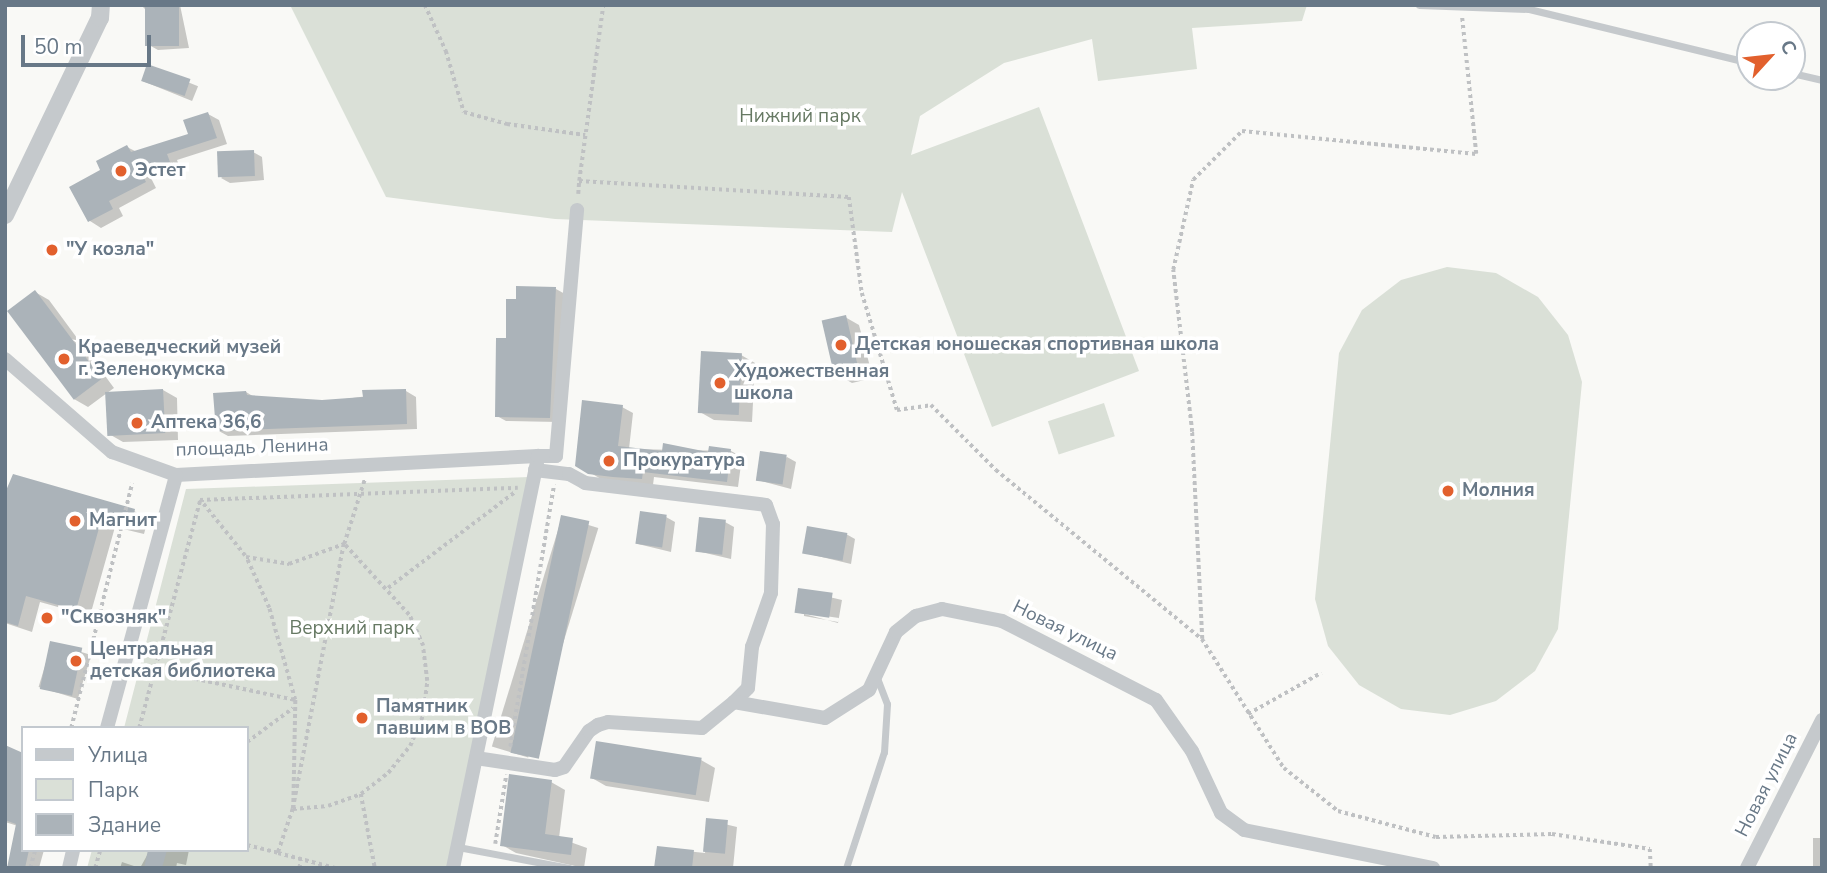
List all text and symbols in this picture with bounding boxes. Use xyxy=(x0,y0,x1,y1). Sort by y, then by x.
scale bar xyxy=(24,21,154,65)
north arrow xyxy=(1736,21,1806,91)
text: 50 m xyxy=(34,33,83,61)
text: С xyxy=(1773,36,1802,59)
park label: Нижний парк xyxy=(739,106,861,128)
place label: Эстет xyxy=(135,160,186,182)
marker: Эстет xyxy=(113,163,129,179)
place label: "У козла" xyxy=(66,239,154,261)
marker: "У козла" xyxy=(44,242,60,258)
place label: Детская юношеская спортивная школа xyxy=(855,334,1219,356)
place label: Краеведческий музей г. Зеленокумска xyxy=(78,337,281,381)
marker: Детская юношеская спортивная школа xyxy=(833,337,849,353)
marker: Краеведческий музей г. Зеленокумска xyxy=(56,351,72,367)
place label: Художественная школа xyxy=(734,361,889,405)
marker: Художественная школа xyxy=(712,375,728,391)
place label: Аптека 36,6 xyxy=(151,412,261,434)
marker: Аптека 36,6 xyxy=(129,415,145,431)
street label: площадь Ленина xyxy=(175,434,329,462)
place label: Прокуратура xyxy=(623,450,745,472)
marker: Прокуратура xyxy=(601,453,617,469)
place label: Молния xyxy=(1462,480,1535,502)
marker: Молния xyxy=(1440,483,1456,499)
place label: Магнит xyxy=(89,510,157,532)
marker: Магнит xyxy=(67,513,83,529)
street label: Новая улица xyxy=(1009,596,1121,666)
place label: "Сквозняк" xyxy=(61,607,166,629)
marker: "Сквозняк" xyxy=(39,610,55,626)
park label: Верхний парк xyxy=(289,618,415,640)
place label: Центральная детская библиотека xyxy=(90,639,276,683)
marker: Центральная детская библиотека xyxy=(68,653,84,669)
place label: Памятник павшим в ВОВ xyxy=(376,696,511,740)
marker: Памятник павшим в ВОВ xyxy=(354,710,370,726)
legend xyxy=(21,726,248,852)
street label: Новая улица xyxy=(1731,729,1803,841)
text: Улица xyxy=(88,741,148,769)
text: Парк xyxy=(88,776,139,804)
text: Здание xyxy=(88,811,161,839)

